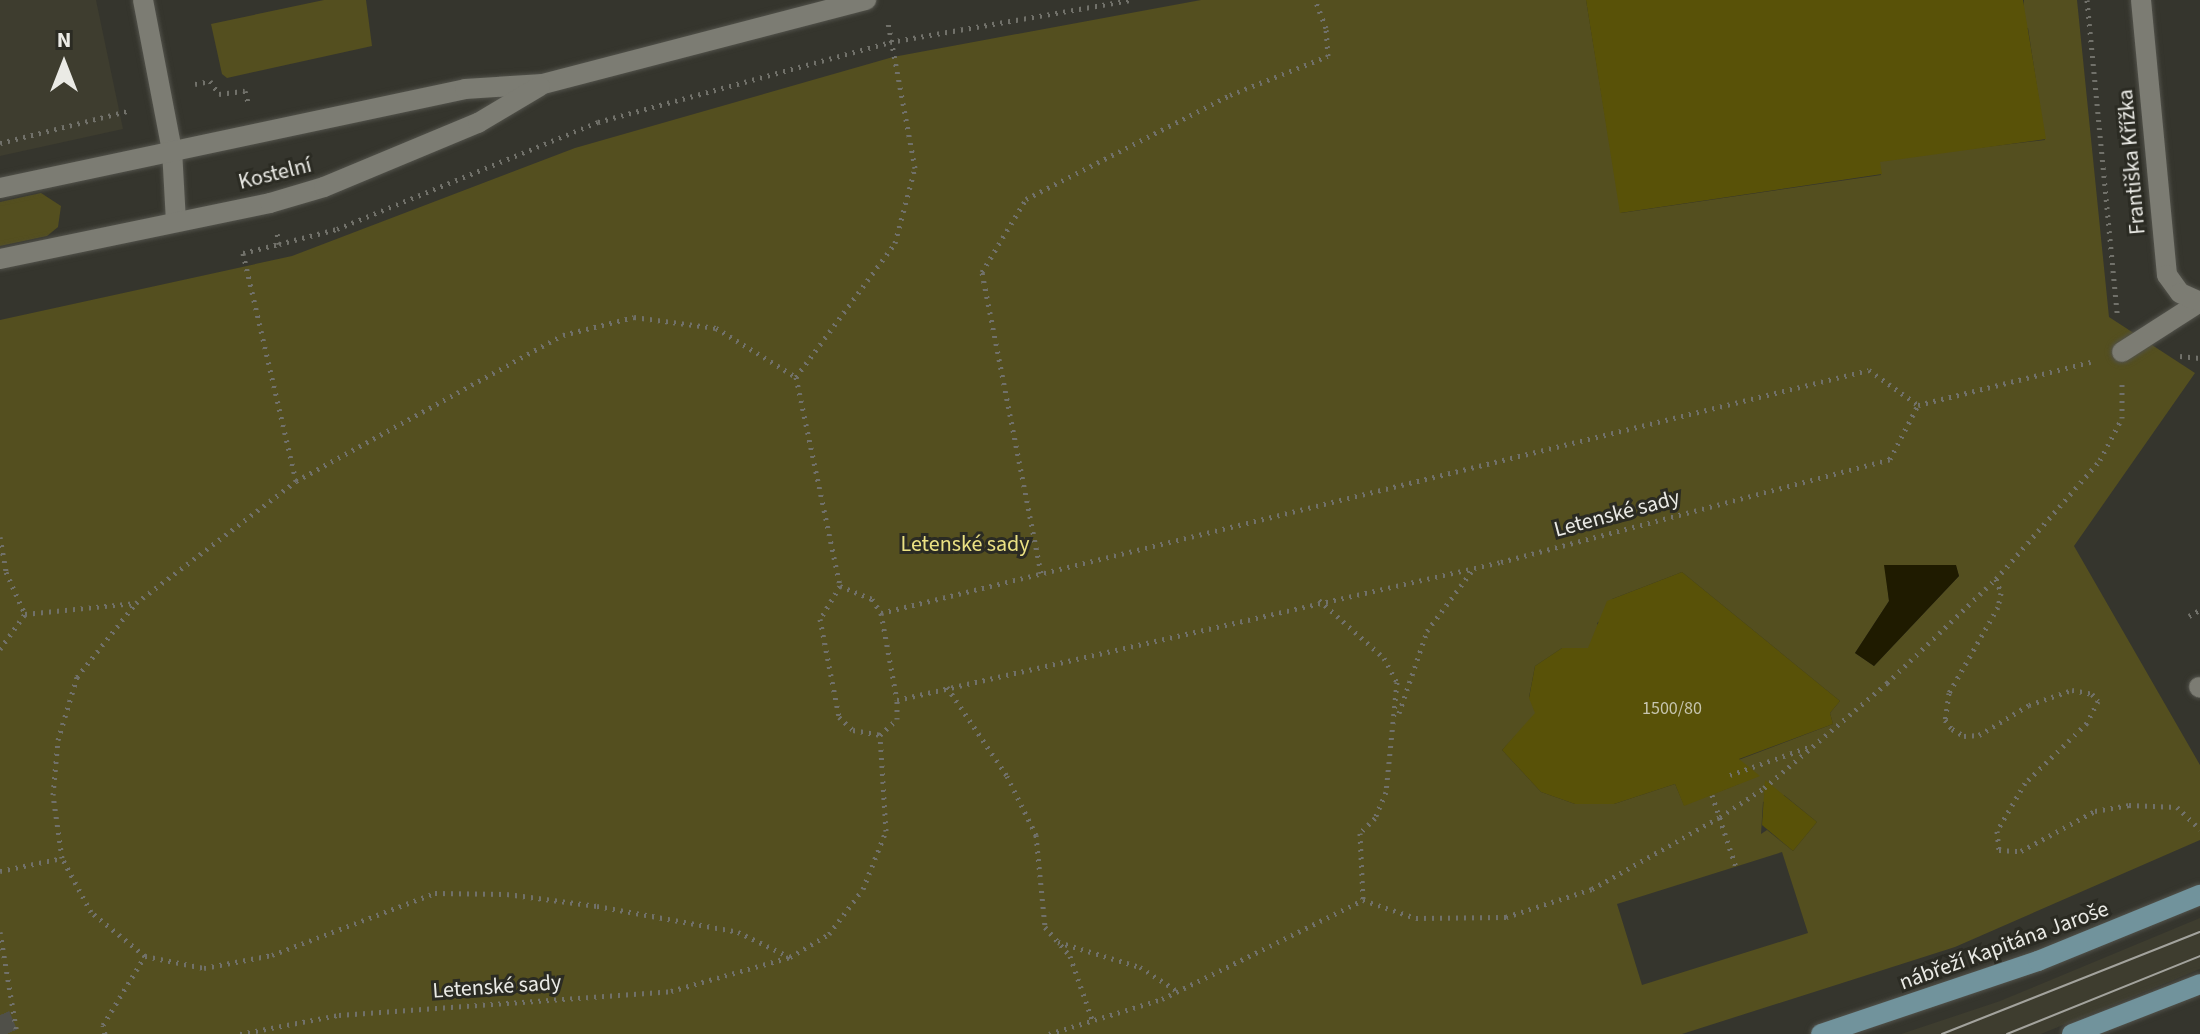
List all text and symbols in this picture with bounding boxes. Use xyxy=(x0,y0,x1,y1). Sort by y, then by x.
north arrow xyxy=(24,24,104,104)
text: N xyxy=(57,24,71,56)
street label: Františka Křížka xyxy=(2112,88,2152,236)
street label: Kostelní xyxy=(236,152,314,196)
street label: Letenské sady xyxy=(1551,485,1683,543)
park label: Letenské sady xyxy=(900,532,1030,558)
house number: 1500/80 xyxy=(1642,698,1702,720)
street label: nábřeží Kapitána Jaroše xyxy=(1896,896,2112,996)
street label: Letenské sady xyxy=(432,969,562,1005)

